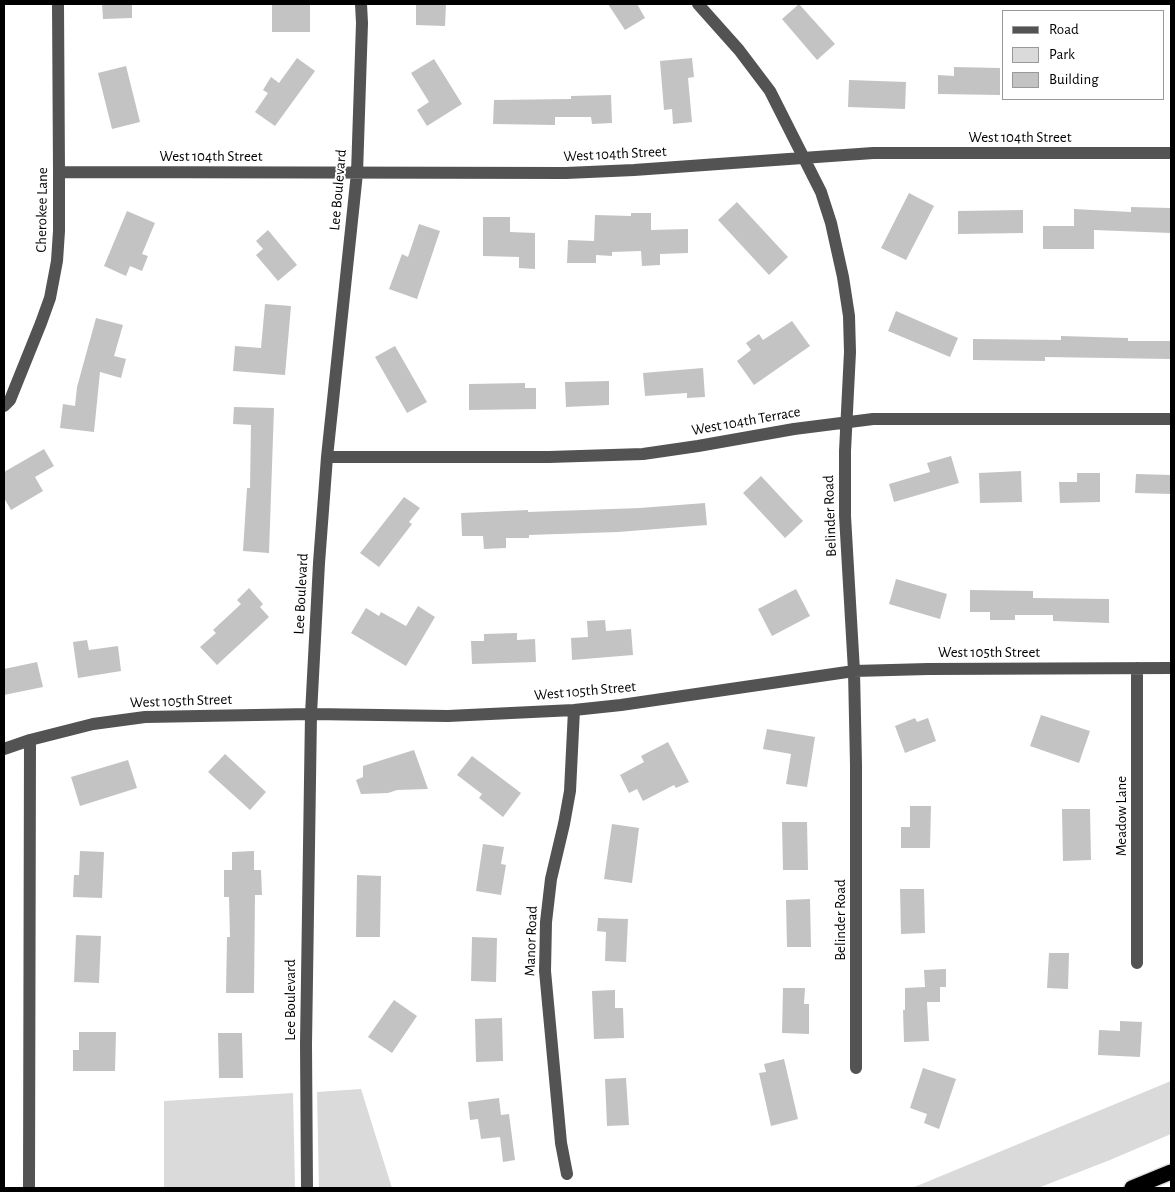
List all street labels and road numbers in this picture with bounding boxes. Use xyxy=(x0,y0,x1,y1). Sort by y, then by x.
street label: West 104th Street xyxy=(968,128,1072,146)
street label: West 104th Street xyxy=(563,142,667,166)
street label: West 104th Street xyxy=(159,147,263,165)
street label: Lee Boulevard xyxy=(325,149,351,231)
street label: Cherokee Lane xyxy=(32,167,52,253)
street label: West 104th Terrace xyxy=(690,403,802,439)
street label: Belinder Road xyxy=(820,475,840,557)
street label: Lee Boulevard xyxy=(290,553,312,635)
street label: West 105th Street xyxy=(938,643,1040,661)
street label: West 105th Street xyxy=(533,678,637,704)
street label: West 105th Street xyxy=(130,690,232,712)
street label: Meadow Lane xyxy=(1112,776,1130,856)
street label: Belinder Road xyxy=(831,879,849,961)
street label: Manor Road xyxy=(521,905,541,977)
street label: Lee Boulevard xyxy=(281,959,299,1041)

